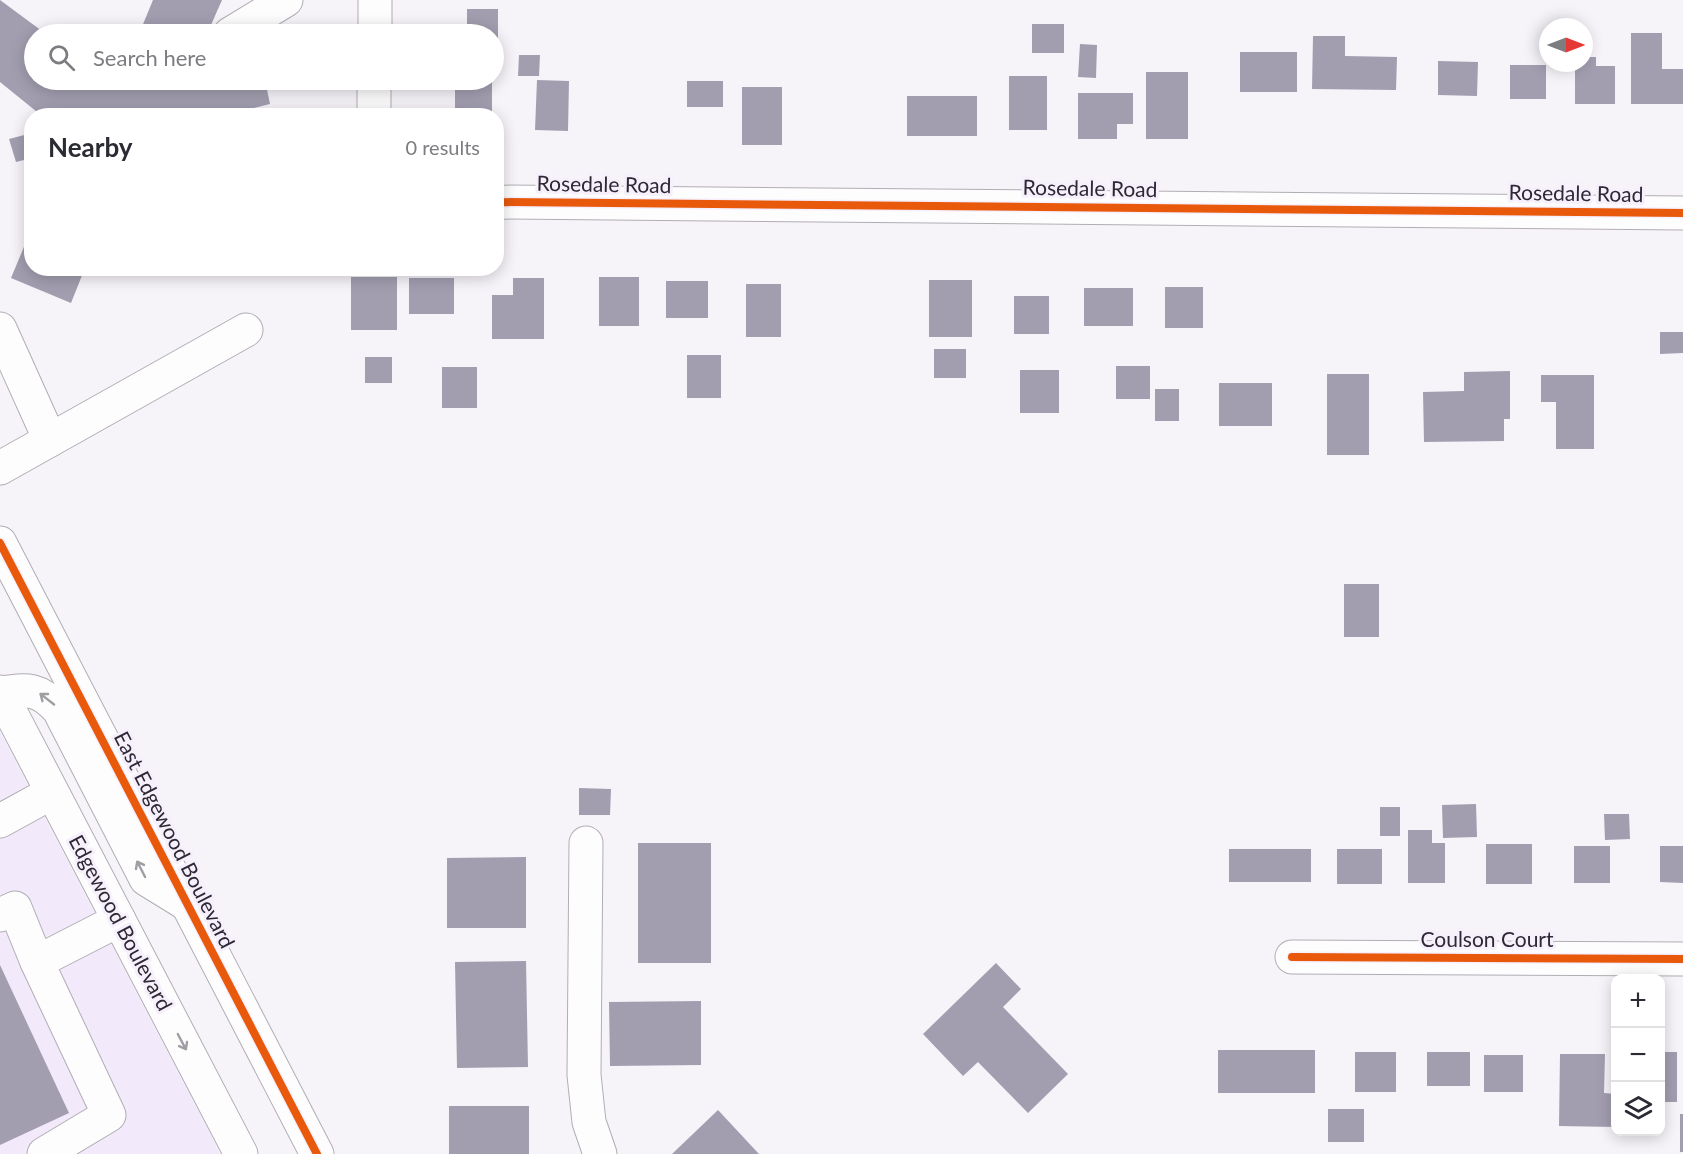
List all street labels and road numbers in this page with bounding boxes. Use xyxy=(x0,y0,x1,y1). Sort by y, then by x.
street label: Rosedale Road xyxy=(536,170,672,197)
street label: Rosedale Road xyxy=(1022,174,1158,201)
street label: Rosedale Road xyxy=(1508,179,1644,206)
street label: East Edgewood Boulevard xyxy=(108,727,240,953)
street label: Edgewood Boulevard xyxy=(63,831,177,1015)
street label: Coulson Court xyxy=(1420,926,1554,951)

